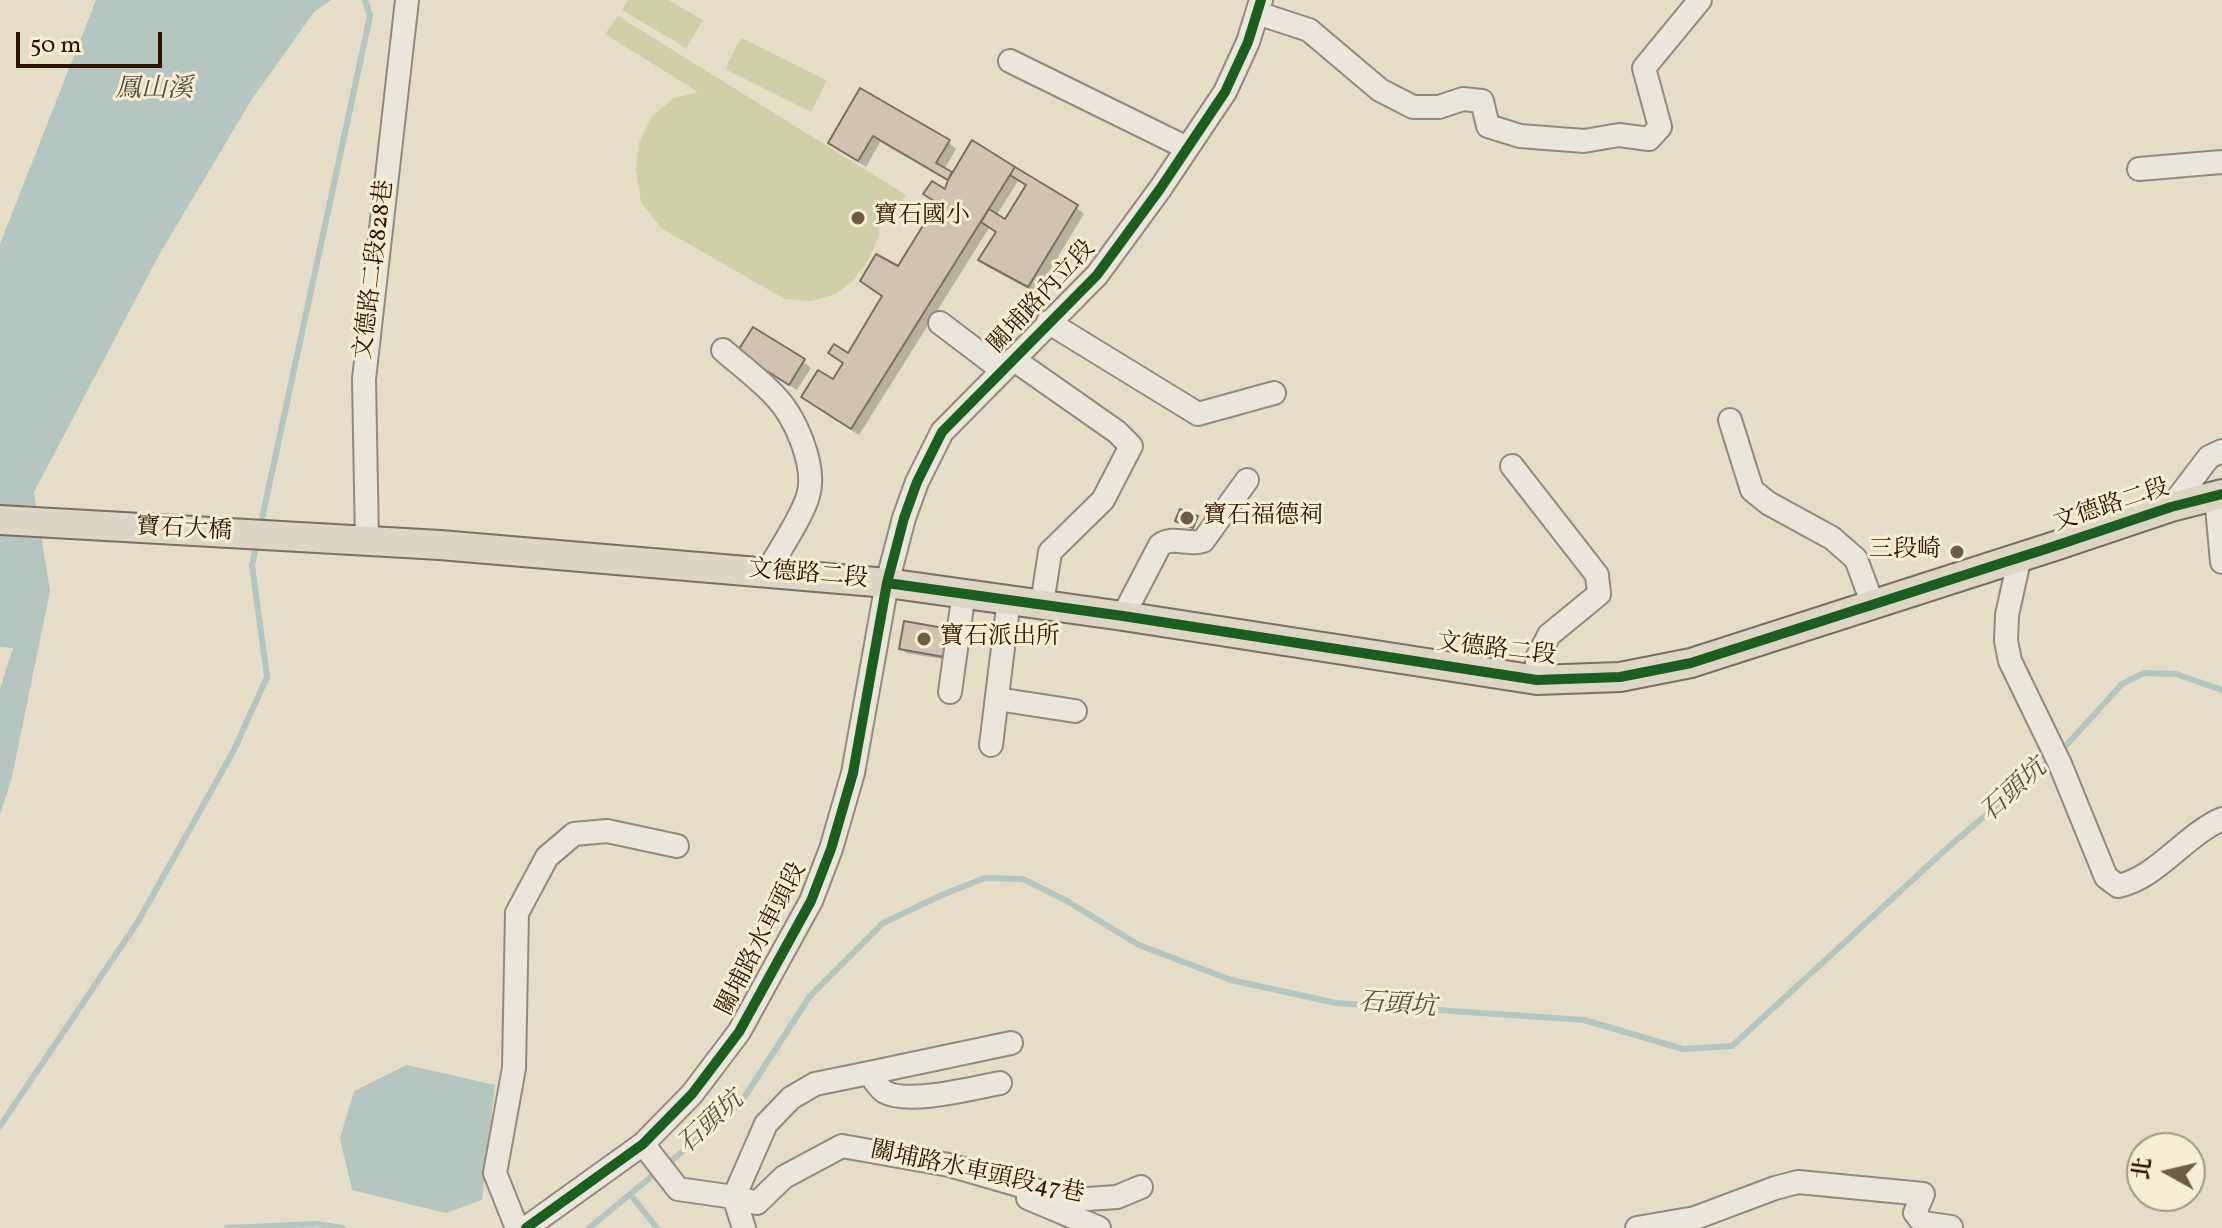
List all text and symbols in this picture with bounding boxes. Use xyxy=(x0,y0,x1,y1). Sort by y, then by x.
scale bar xyxy=(20,16,166,66)
text: 50 m xyxy=(30,29,82,63)
water label: 鳳山溪 xyxy=(115,75,193,107)
street label: 文德路二段828巷 xyxy=(351,178,401,362)
place label: 寶石國小 xyxy=(874,204,970,232)
marker: 寶石國小 xyxy=(849,209,867,227)
street label: 關埔路內立段 xyxy=(983,236,1103,360)
street label: 文德路二段 xyxy=(2050,475,2174,539)
place label: 寶石福德祠 xyxy=(1203,504,1323,532)
marker: 寶石福德祠 xyxy=(1178,509,1196,527)
street label: 寶石大橋 xyxy=(135,514,233,548)
place label: 三段崎 xyxy=(1869,538,1941,566)
marker: 三段崎 xyxy=(1948,543,1966,561)
street label: 文德路二段 xyxy=(747,556,869,596)
place label: 寶石派出所 xyxy=(940,625,1060,653)
street label: 文德路二段 xyxy=(1435,629,1557,673)
marker: 寶石派出所 xyxy=(915,630,933,648)
water label: 石頭坑 xyxy=(1976,754,2054,830)
street label: 關埔路水車頭段 xyxy=(712,859,814,1021)
water label: 石頭坑 xyxy=(1357,989,1437,1025)
water label: 石頭坑 xyxy=(673,1086,751,1162)
north arrow xyxy=(2126,1132,2206,1212)
street label: 關埔路水車頭段47巷 xyxy=(867,1137,1087,1211)
text: 北 xyxy=(2127,1156,2161,1182)

